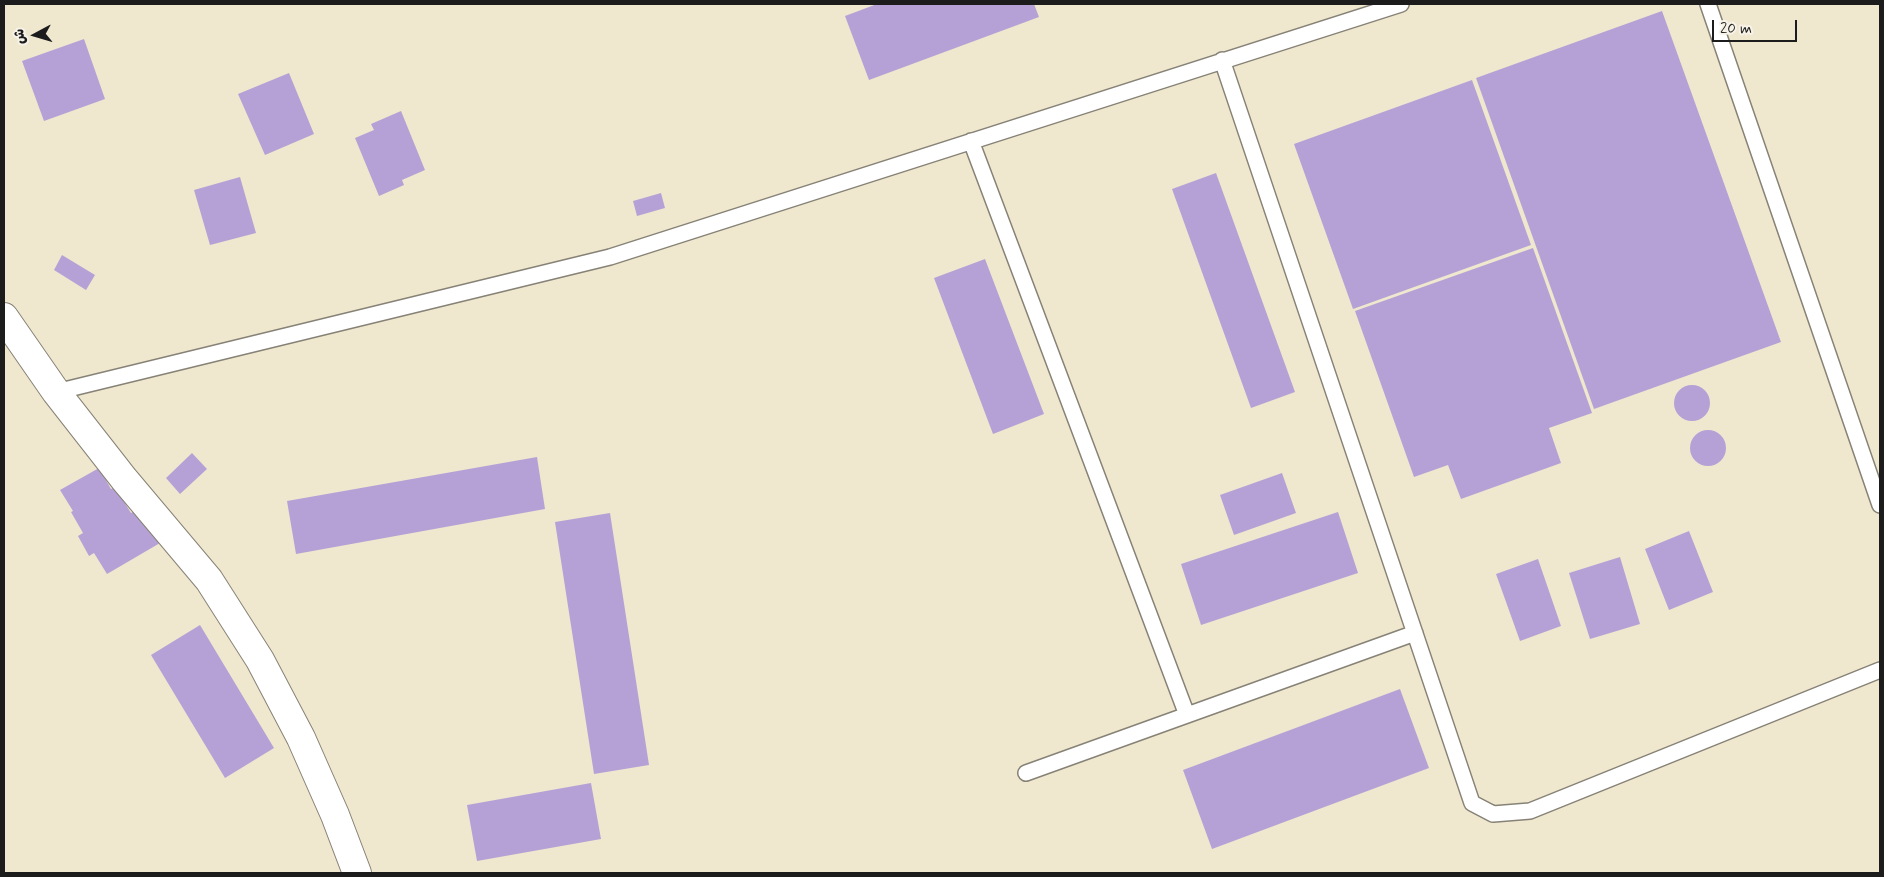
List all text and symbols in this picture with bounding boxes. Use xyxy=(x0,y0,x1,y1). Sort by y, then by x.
north arrow xyxy=(10,10,60,60)
scale bar xyxy=(1714,10,1799,42)
text: 20 m xyxy=(1720,19,1752,39)
text: ش xyxy=(10,28,30,45)

